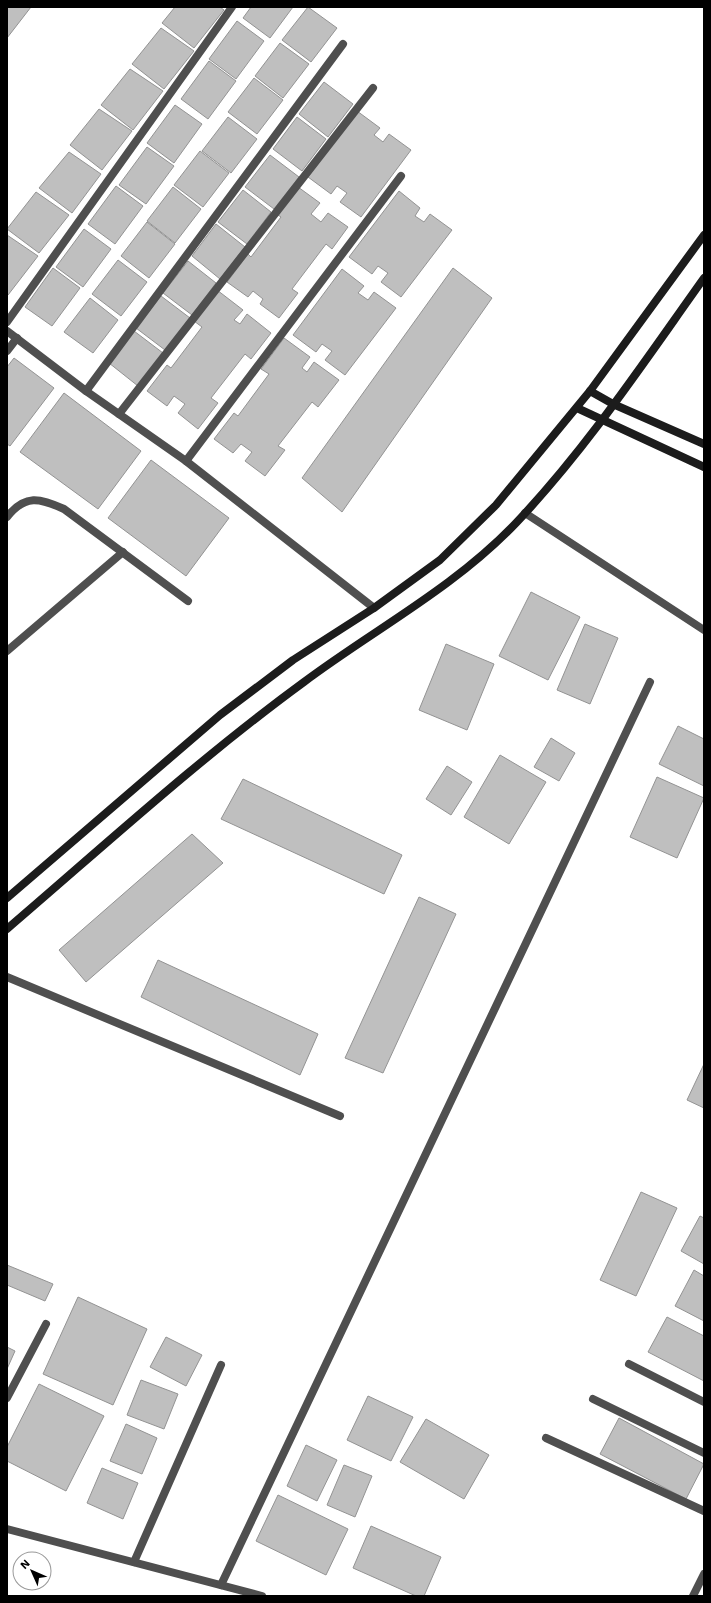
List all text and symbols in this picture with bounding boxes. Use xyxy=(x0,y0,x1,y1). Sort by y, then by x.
north arrow xyxy=(12,1551,52,1591)
text: N xyxy=(18,1557,33,1572)

